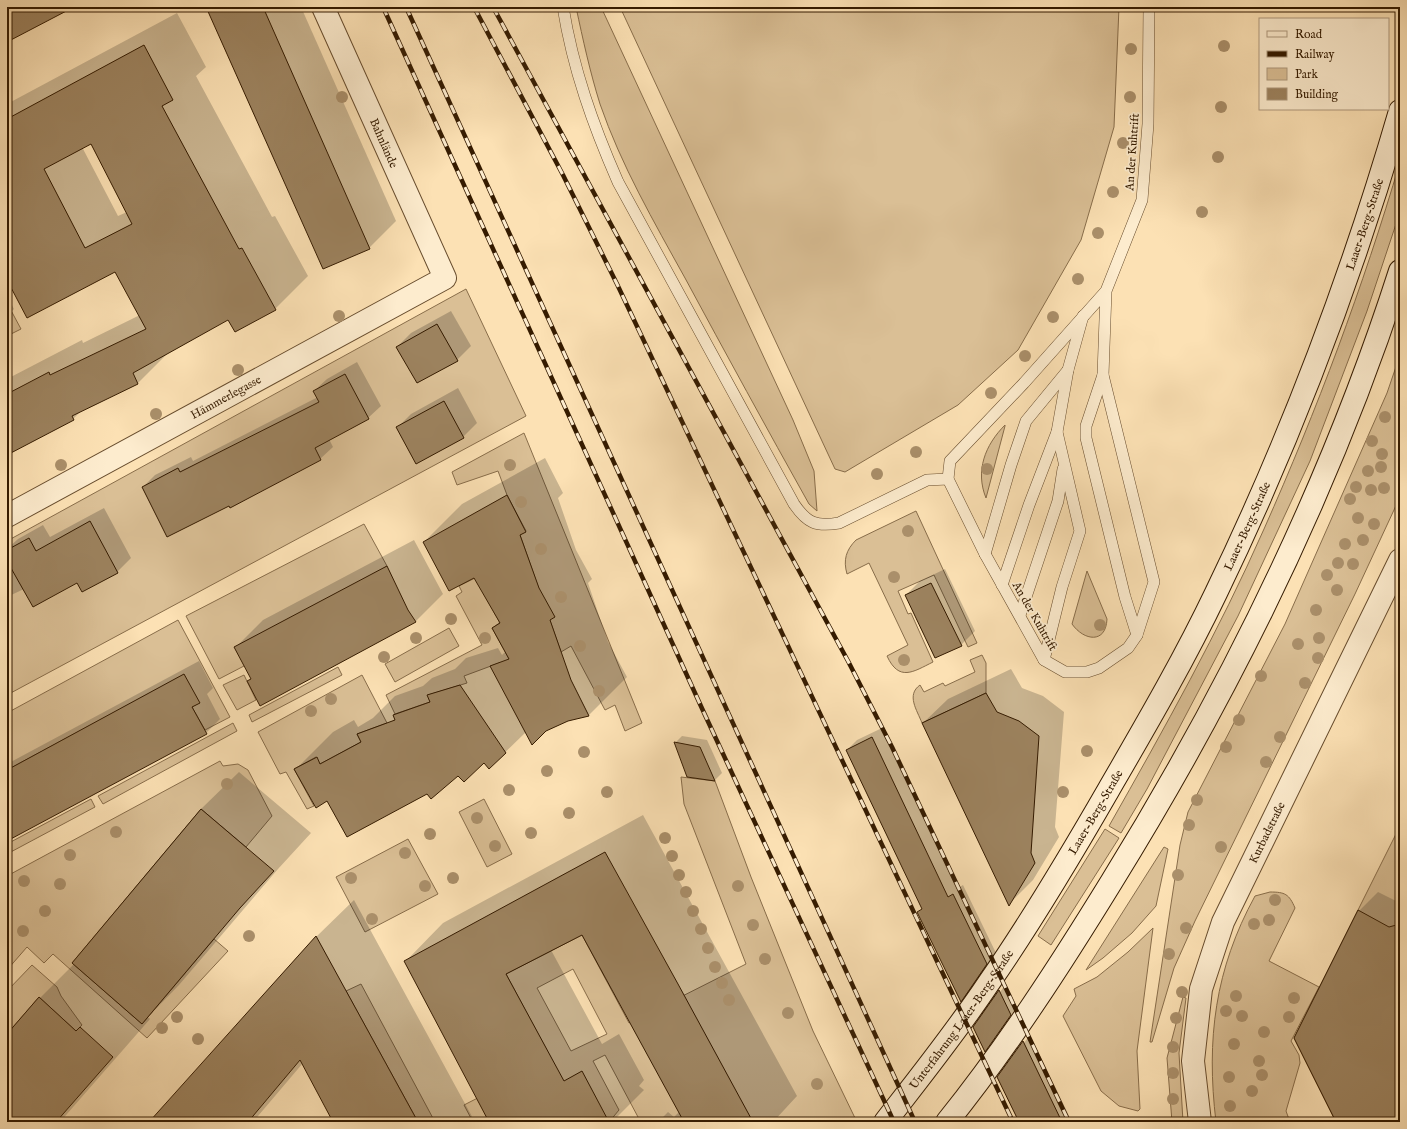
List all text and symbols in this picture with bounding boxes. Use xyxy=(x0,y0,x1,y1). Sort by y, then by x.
legend xyxy=(1259,18,1389,110)
text: Road xyxy=(1295,27,1323,42)
text: Railway xyxy=(1295,47,1334,62)
text: Park xyxy=(1295,67,1318,82)
text: Building xyxy=(1295,87,1339,102)
street label: An der Kuhtrift xyxy=(1122,113,1143,192)
street label: Bahnlände xyxy=(366,116,401,171)
street label: Laaer-Berg-Straße xyxy=(1343,176,1387,272)
street label: Hämmerlegasse xyxy=(188,372,264,423)
street label: Laaer-Berg-Straße xyxy=(1221,479,1274,573)
street label: An der Kuhtrift xyxy=(1008,578,1060,654)
street label: Laaer-Berg-Straße xyxy=(1065,767,1127,858)
street label: Kurbadstraße xyxy=(1246,799,1289,866)
street label: Unterfahrung Laaer-Berg-Straße xyxy=(906,947,1017,1092)

